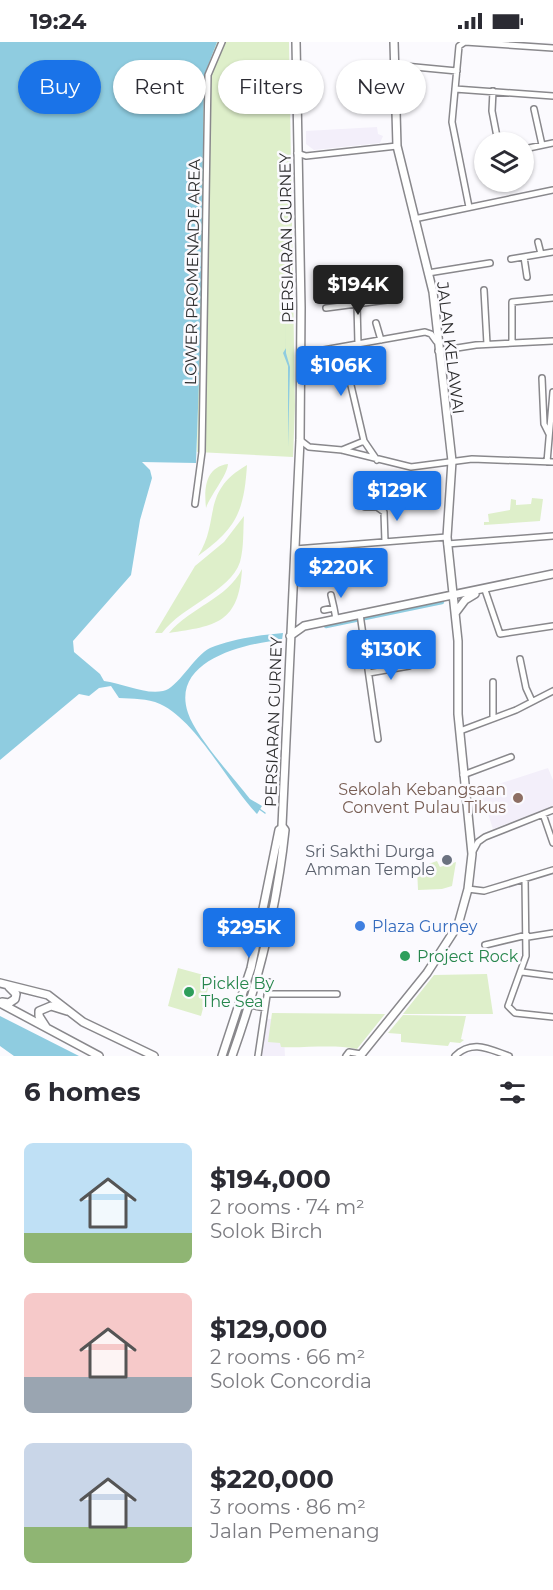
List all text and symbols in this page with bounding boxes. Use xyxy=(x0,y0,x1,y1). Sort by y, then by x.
text: 19:24 xyxy=(30,8,86,35)
chip: Buy xyxy=(18,60,101,114)
chip: Rent xyxy=(113,60,206,114)
chip: Filters xyxy=(218,60,324,114)
chip: New xyxy=(336,60,426,114)
map controls xyxy=(474,132,534,192)
button: layers xyxy=(474,132,534,192)
street label: PERSIARAN GURNEY xyxy=(276,152,297,323)
street label: LOWER PROMENADE AREA xyxy=(181,158,204,385)
pin: $194K xyxy=(316,265,400,316)
text: $194K xyxy=(327,272,389,296)
street label: JALAN KELAWAI xyxy=(433,280,468,415)
pin: $106K xyxy=(299,346,383,397)
text: $106K xyxy=(310,353,372,377)
pin: $129K xyxy=(355,471,439,522)
text: $129K xyxy=(367,478,427,502)
pin: $220K xyxy=(299,548,383,599)
text: $220K xyxy=(309,555,373,579)
pin: $130K xyxy=(349,630,433,681)
street label: PERSIARAN GURNEY xyxy=(261,636,286,807)
text: $130K xyxy=(361,637,421,661)
place label: Sekolah Kebangsaan Convent Pulau Tikus xyxy=(338,780,506,817)
marker: Sekolah Kebangsaan Convent Pulau Tikus xyxy=(511,791,525,805)
place label: Sri Sakthi Durga Amman Temple xyxy=(305,842,435,879)
marker: Sri Sakthi Durga Amman Temple xyxy=(440,853,454,867)
pin: $295K xyxy=(207,908,291,959)
text: $295K xyxy=(217,915,281,939)
place label: Plaza Gurney xyxy=(372,917,478,936)
marker: Plaza Gurney xyxy=(353,919,367,933)
place label: Project Rock xyxy=(417,947,519,966)
marker: Project Rock xyxy=(398,949,412,963)
place label: Pickle By The Sea xyxy=(201,974,274,1011)
marker: Pickle By The Sea xyxy=(182,985,196,999)
text: 6 homes xyxy=(24,1076,141,1108)
icon: filters xyxy=(496,1076,529,1109)
text: $194,000 xyxy=(210,1163,331,1195)
icon: home xyxy=(72,1167,144,1239)
text: 2 rooms · 74 m² xyxy=(210,1195,365,1219)
text: Solok Birch xyxy=(210,1219,323,1243)
text: $129,000 xyxy=(210,1313,328,1345)
icon: home xyxy=(72,1317,144,1389)
text: 2 rooms · 66 m² xyxy=(210,1345,365,1369)
text: Solok Concordia xyxy=(210,1369,372,1393)
text: $220,000 xyxy=(210,1463,334,1495)
icon: home xyxy=(72,1467,144,1539)
text: 3 rooms · 86 m² xyxy=(210,1495,366,1519)
text: Jalan Pemenang xyxy=(210,1519,380,1543)

